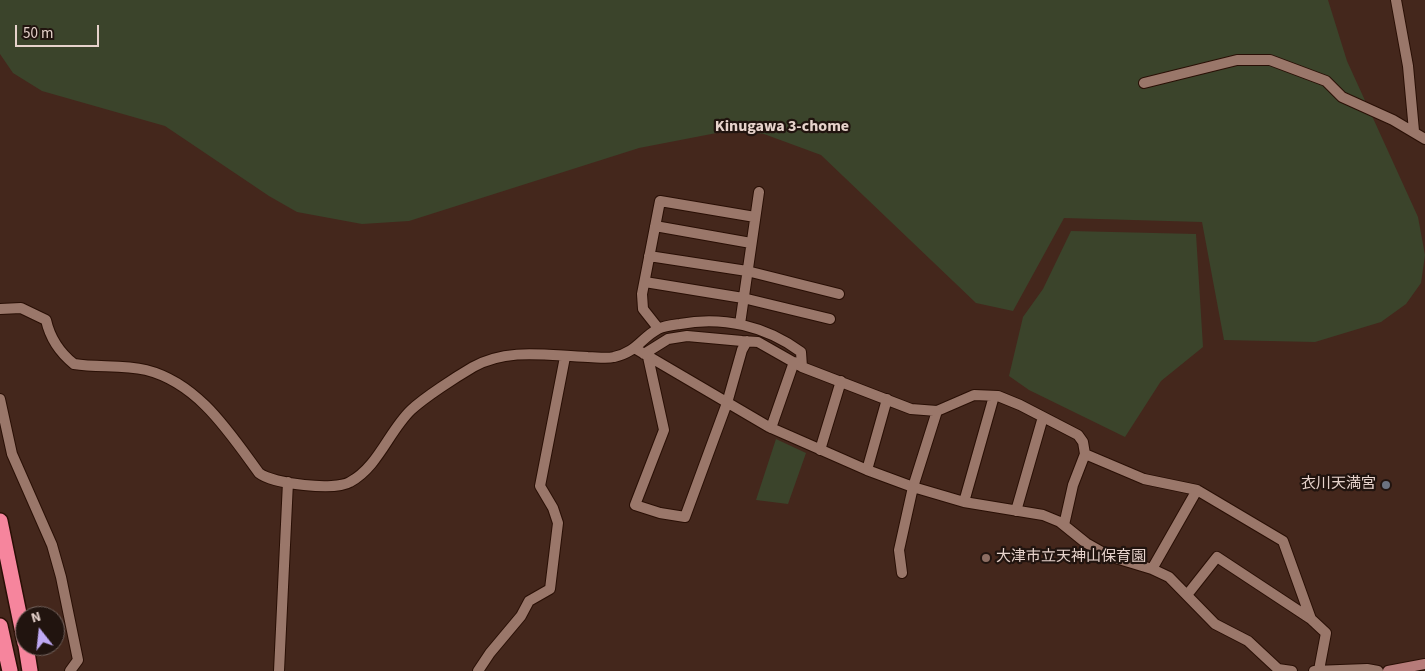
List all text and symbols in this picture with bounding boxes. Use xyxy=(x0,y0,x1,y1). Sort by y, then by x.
scale bar xyxy=(18,15,101,47)
text: 50 m xyxy=(23,23,53,44)
district label: Kinugawa 3-chome xyxy=(715,117,849,137)
place label: 衣川天満宮 xyxy=(1301,476,1376,494)
marker: 衣川天満宮 xyxy=(1380,479,1392,491)
place label: 大津市立天神山保育園 xyxy=(996,549,1146,567)
marker: 大津市立天神山保育園 xyxy=(980,552,992,564)
north arrow xyxy=(15,606,65,656)
text: N xyxy=(29,607,43,628)

